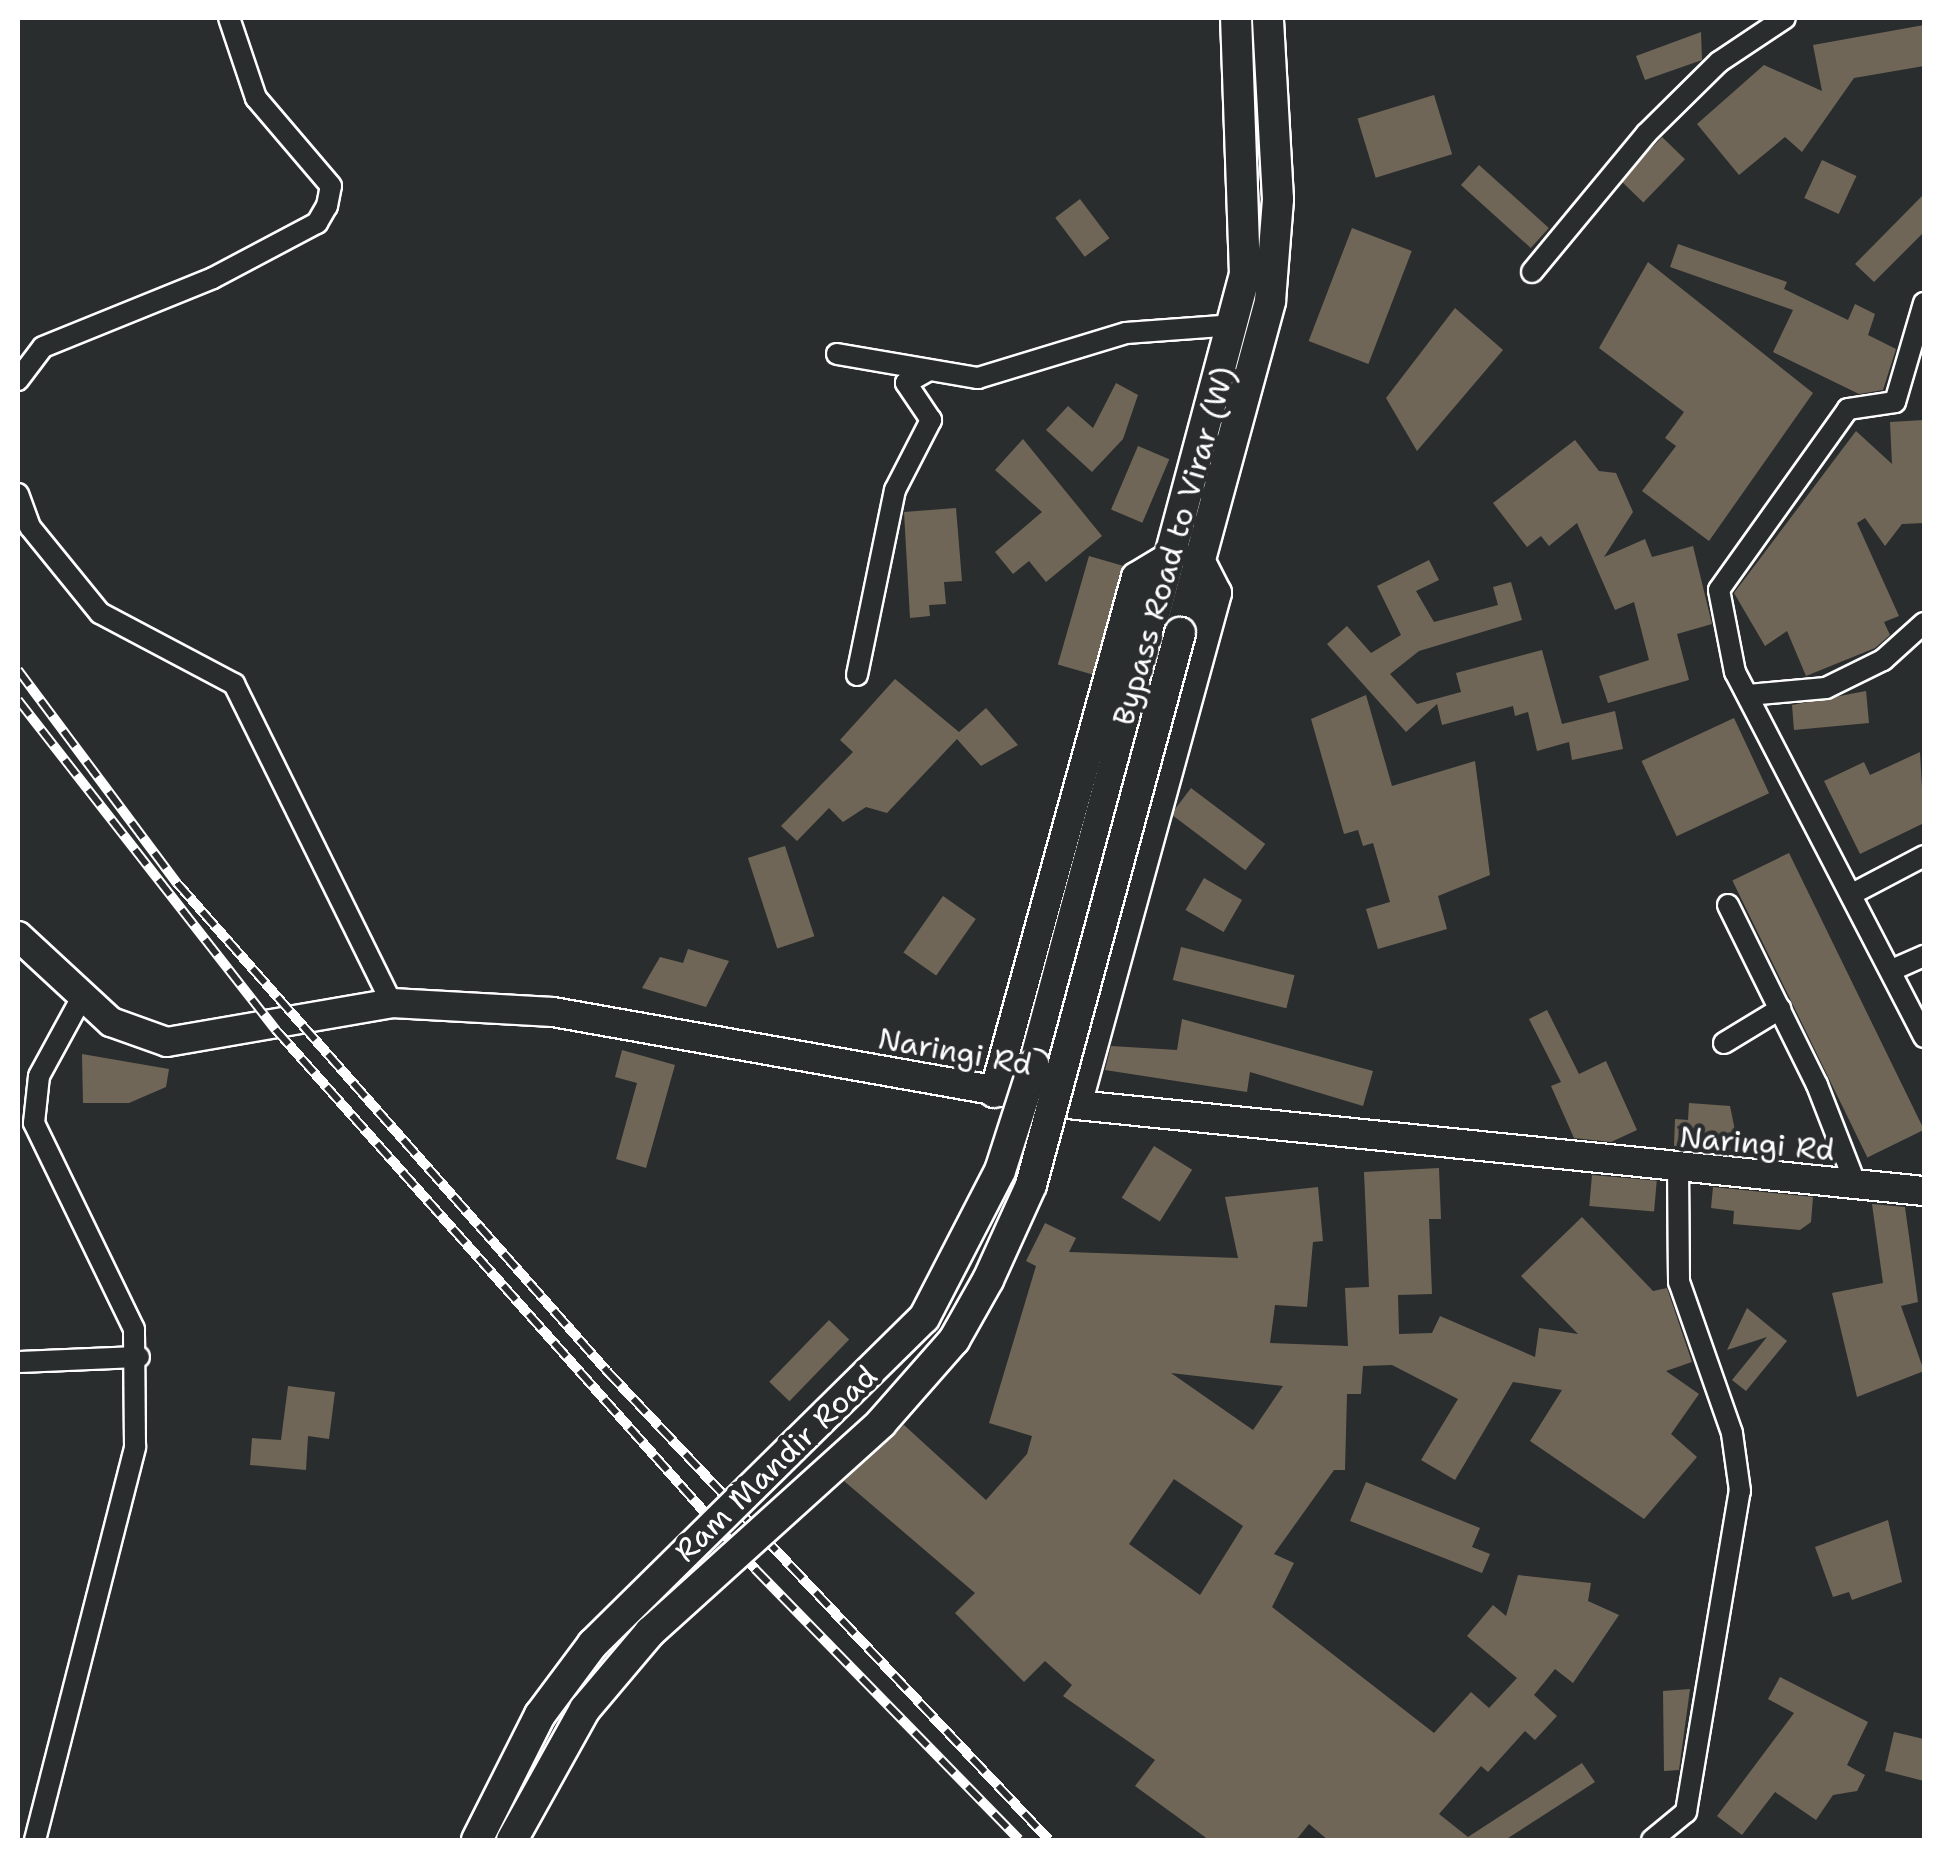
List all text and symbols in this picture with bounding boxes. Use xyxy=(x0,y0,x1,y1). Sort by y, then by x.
street label: Bypass Road to Virar (W) xyxy=(1105,362,1243,730)
street label: Naringi Rd xyxy=(875,1021,1035,1083)
street label: Naringi Rd xyxy=(1678,1119,1836,1169)
street label: Ram Mandir Road xyxy=(667,1358,885,1570)

